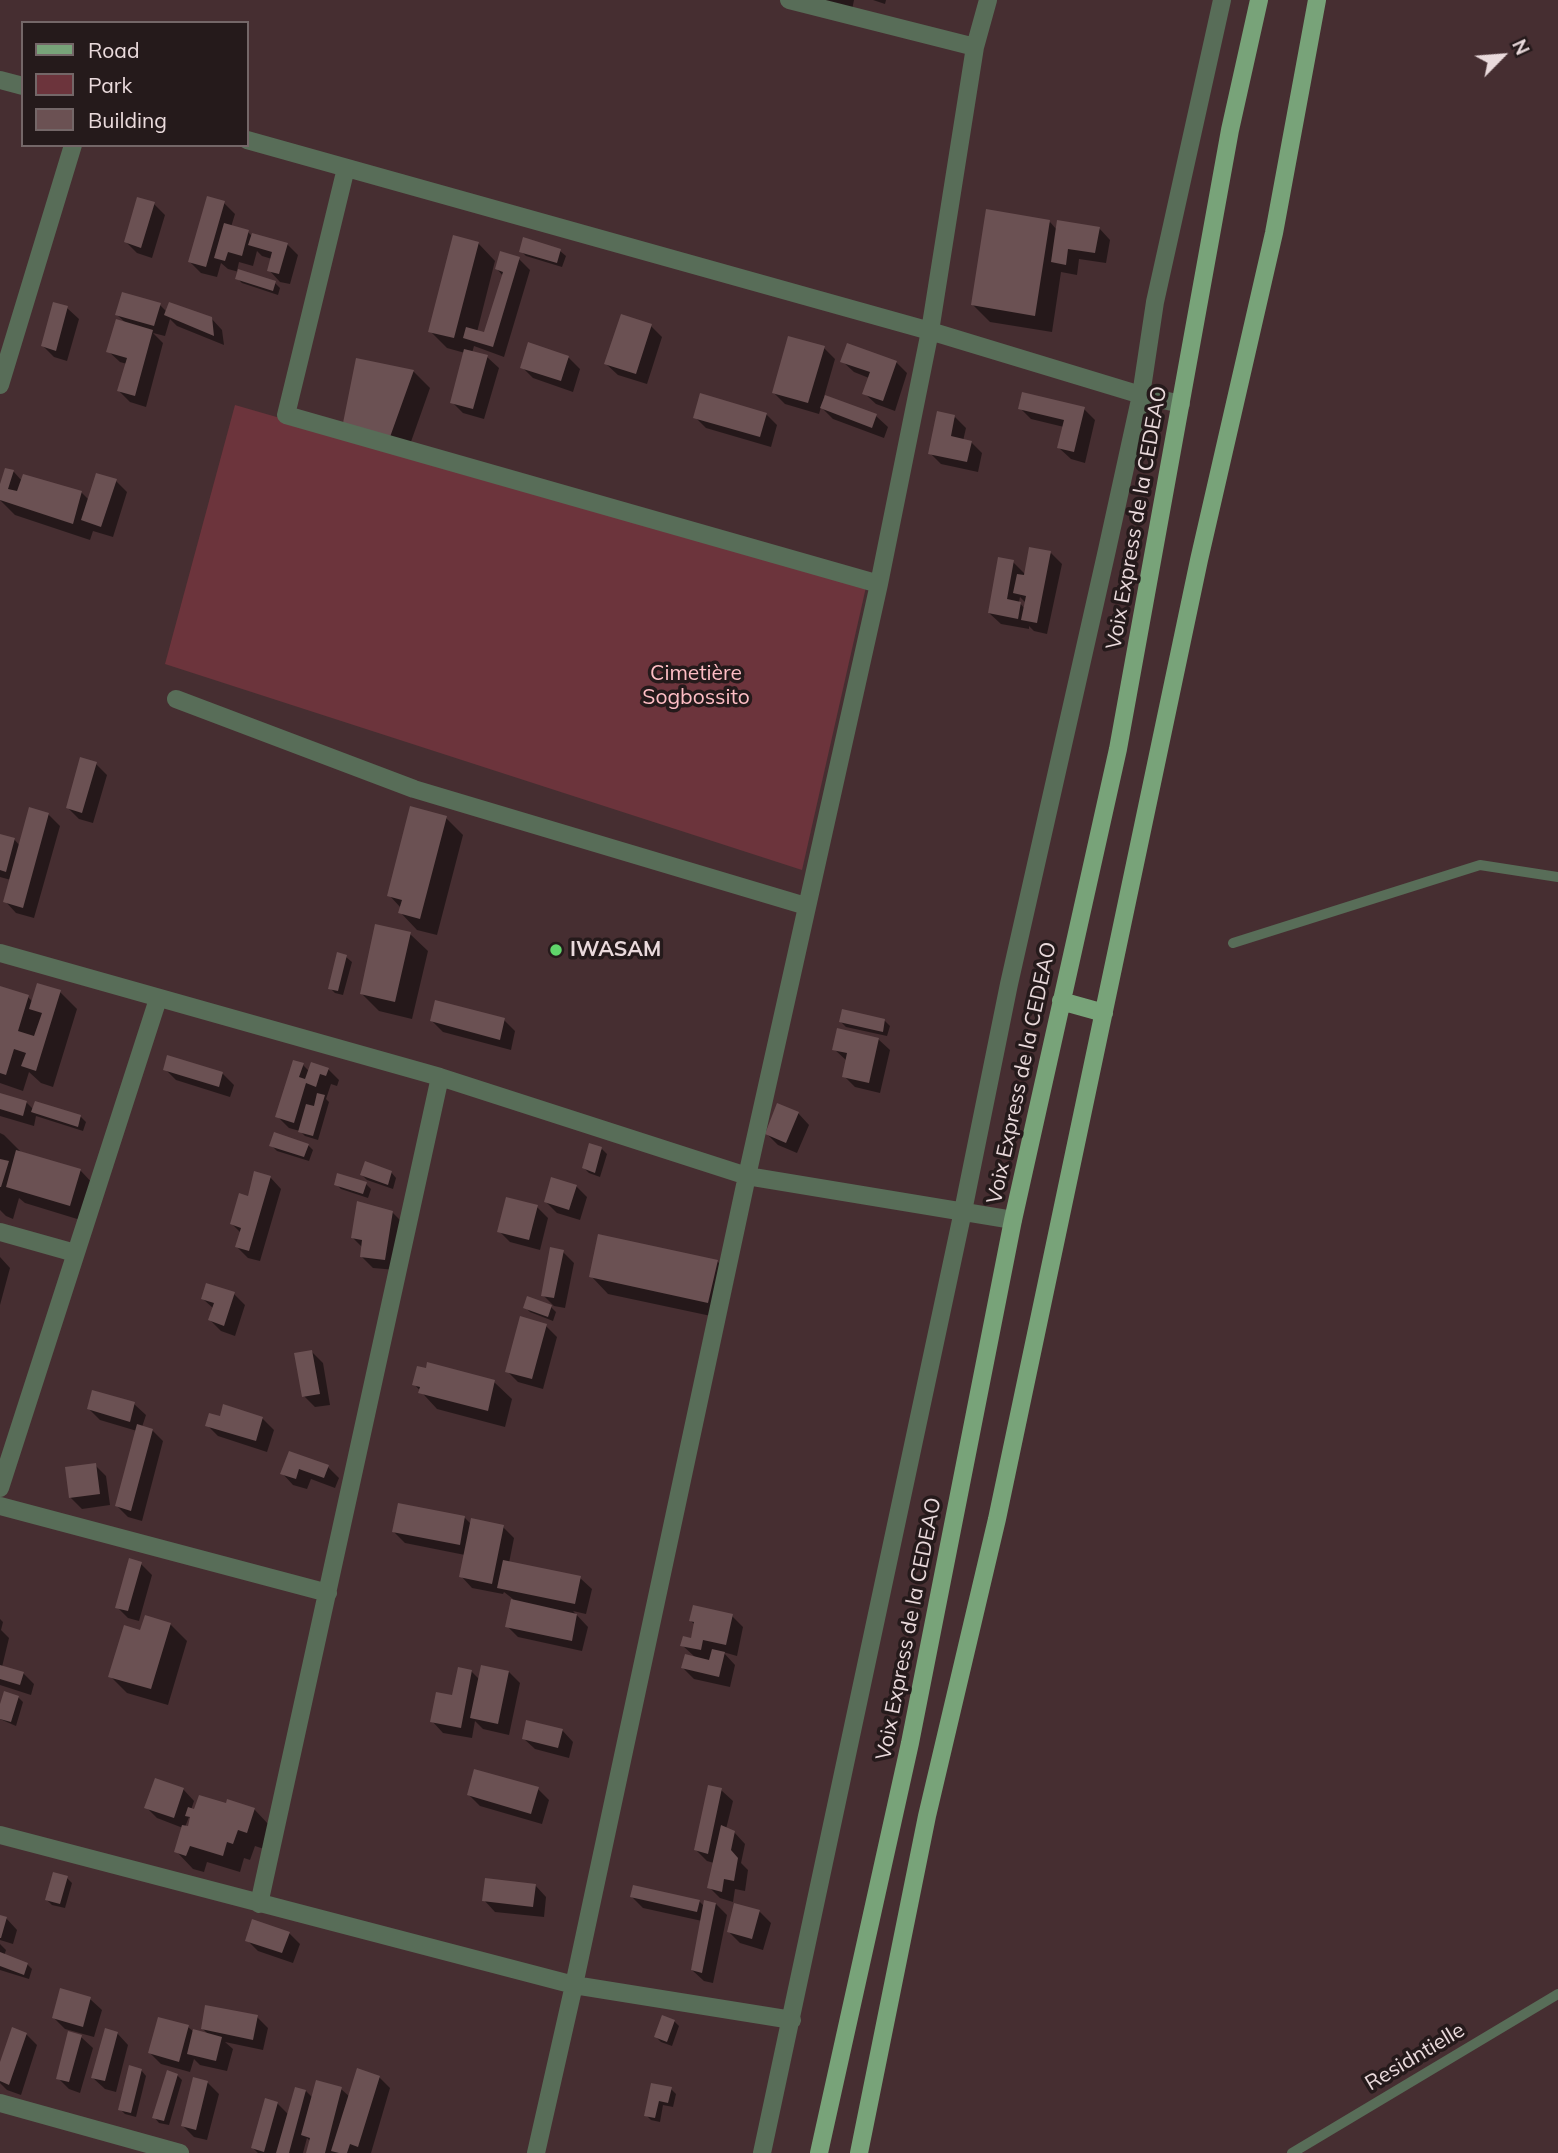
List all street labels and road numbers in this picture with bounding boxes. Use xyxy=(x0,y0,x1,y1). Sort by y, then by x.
street label: Voix Express de la CEDEAO xyxy=(1101,384,1173,652)
street label: Voix Express de la CEDEAO xyxy=(982,940,1062,1206)
street label: Voix Express de la CEDEAO xyxy=(871,1496,947,1762)
street label: Residntielle xyxy=(1361,2018,1469,2096)

